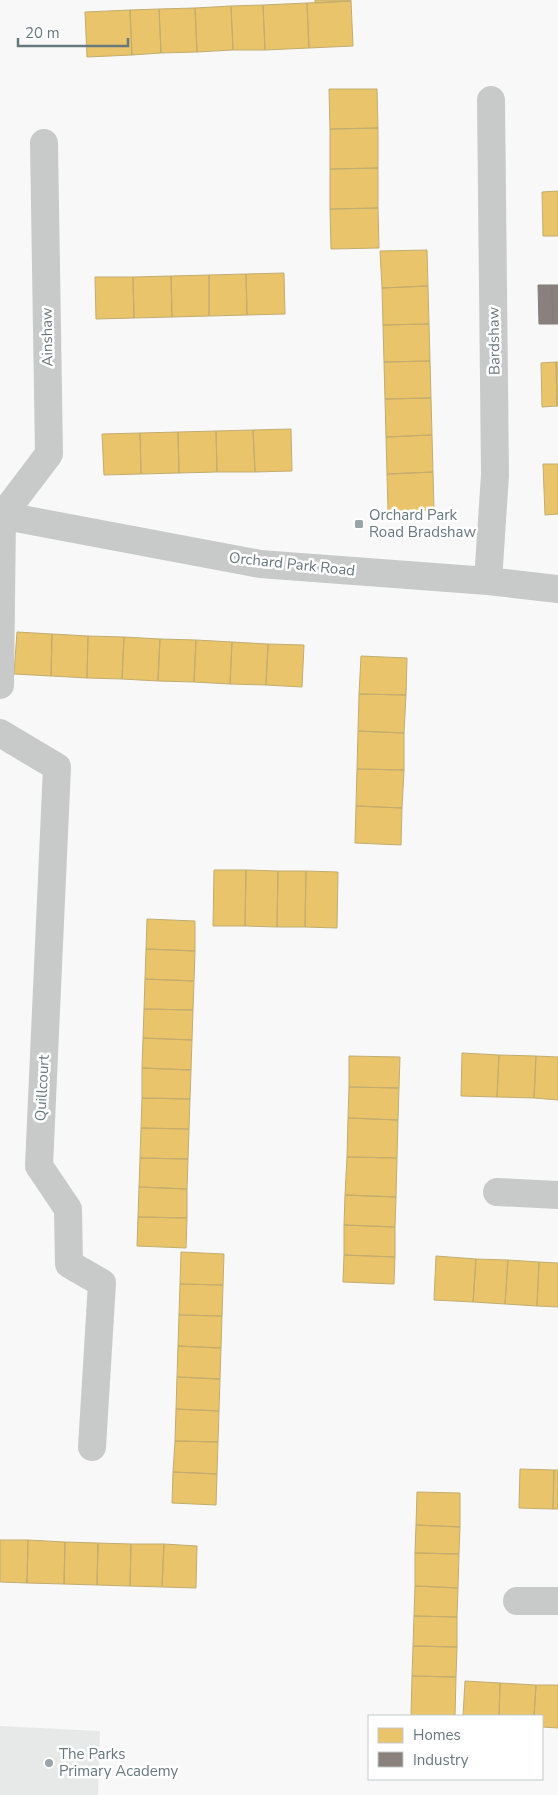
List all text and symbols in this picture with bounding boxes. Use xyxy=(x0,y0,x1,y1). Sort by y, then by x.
scale bar xyxy=(18,15,128,47)
text: 20 m xyxy=(25,23,60,43)
street label: Bardshaw xyxy=(483,306,505,375)
street label: Ainshaw xyxy=(36,307,58,367)
place label: Orchard Park Road Bradshaw xyxy=(369,505,476,542)
marker: Orchard Park Road Bradshaw xyxy=(353,518,365,530)
street label: Orchard Park Road xyxy=(228,547,356,581)
street label: Quillcourt xyxy=(30,1053,54,1122)
legend xyxy=(368,1715,543,1780)
text: Homes xyxy=(413,1725,461,1745)
place label: The Parks Primary Academy xyxy=(59,1744,179,1781)
text: Industry xyxy=(413,1750,469,1770)
marker: The Parks Primary Academy xyxy=(43,1757,55,1769)

